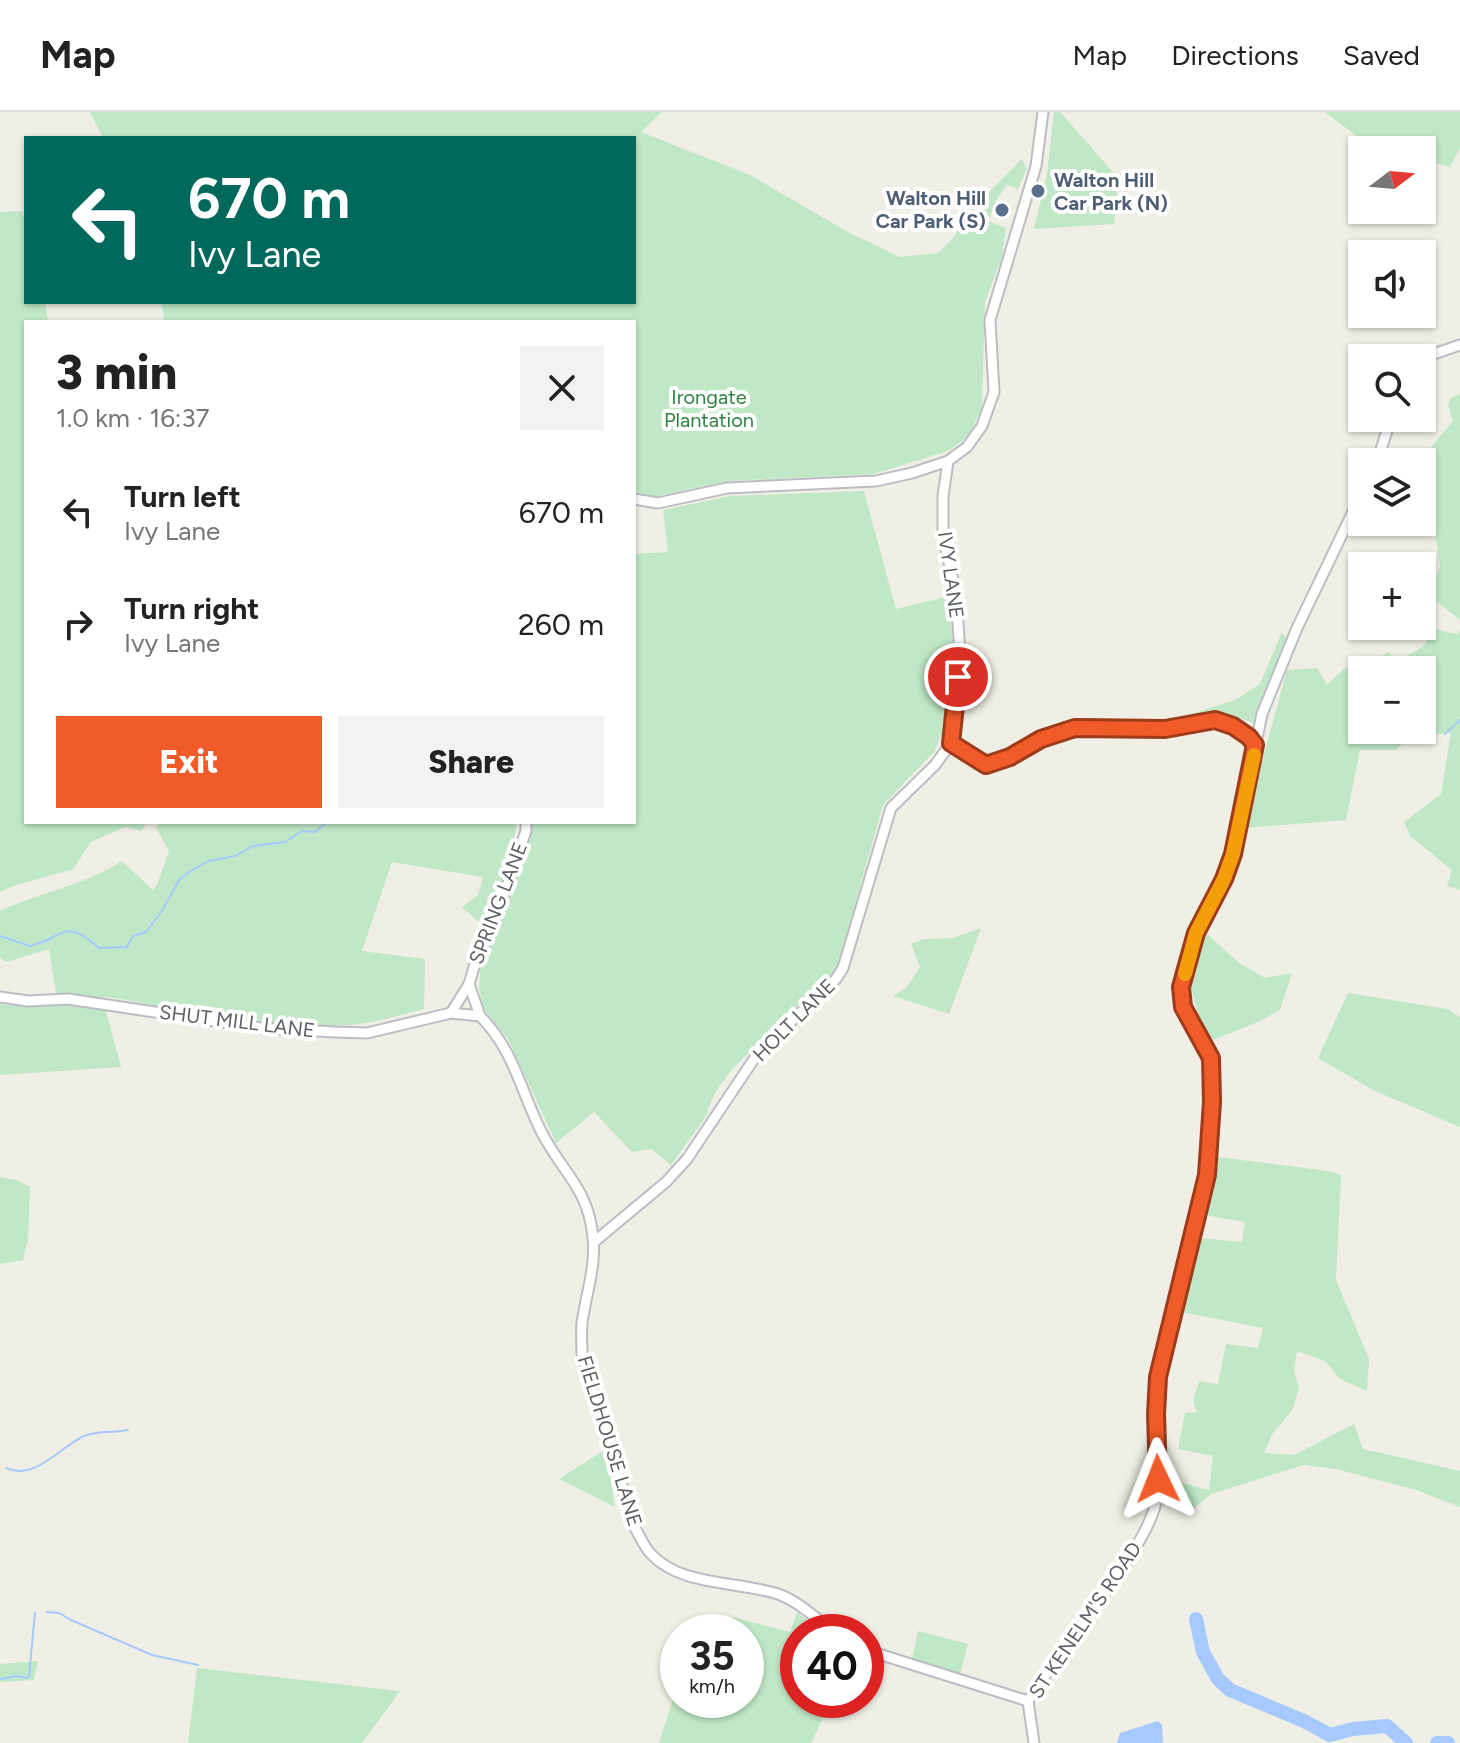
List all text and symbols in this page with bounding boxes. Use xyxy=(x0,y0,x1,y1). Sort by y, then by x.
text: Map xyxy=(40,32,116,78)
text: Map xyxy=(1073,38,1127,72)
text: Directions xyxy=(1171,38,1299,72)
text: Saved xyxy=(1343,38,1420,72)
north arrow xyxy=(1348,136,1436,224)
map controls xyxy=(1348,136,1436,744)
text: 670 m xyxy=(188,165,350,232)
icon: left xyxy=(56,168,160,272)
place label: Walton Hill Car Park (N) xyxy=(1054,168,1168,215)
marker: Walton Hill Car Park (N) xyxy=(1029,182,1047,200)
place label: Walton Hill Car Park (S) xyxy=(875,186,986,233)
marker: Walton Hill Car Park (S) xyxy=(993,201,1011,219)
text: Ivy Lane xyxy=(188,233,321,276)
button: sound xyxy=(1348,240,1436,328)
text: 3 min xyxy=(56,343,177,401)
button: search xyxy=(1348,344,1436,432)
button: close xyxy=(520,346,604,430)
park label: Irongate Plantation xyxy=(664,385,754,432)
text: 1.0 km · 16:37 xyxy=(56,402,210,434)
button: layers xyxy=(1348,448,1436,536)
text: Turn left xyxy=(124,478,241,515)
icon: left xyxy=(56,490,100,534)
text: 670 m xyxy=(519,494,604,531)
text: Ivy Lane xyxy=(124,515,220,547)
street label: IVY LANE xyxy=(933,530,969,620)
button: + xyxy=(1348,552,1436,640)
text: Turn right xyxy=(124,590,259,627)
icon: right xyxy=(56,602,100,646)
text: 260 m xyxy=(518,606,604,643)
text: Ivy Lane xyxy=(124,627,220,659)
pin xyxy=(924,643,992,711)
icon: arrive xyxy=(936,655,980,699)
button: − xyxy=(1348,656,1436,744)
button: Exit xyxy=(56,716,322,808)
button: Share xyxy=(338,716,604,808)
street label: SPRING LANE xyxy=(464,839,532,967)
street label: HOLT LANE xyxy=(748,974,840,1066)
street label: SHUT MILL LANE xyxy=(158,1000,316,1042)
street label: FIELDHOUSE LANE xyxy=(573,1353,647,1529)
position arrow xyxy=(1116,1437,1200,1521)
street label: ST KENELM'S ROAD xyxy=(1024,1537,1146,1703)
speed limit sign: 40 xyxy=(780,1614,884,1718)
text: 35 xyxy=(689,1632,735,1680)
text: km/h xyxy=(689,1674,735,1698)

